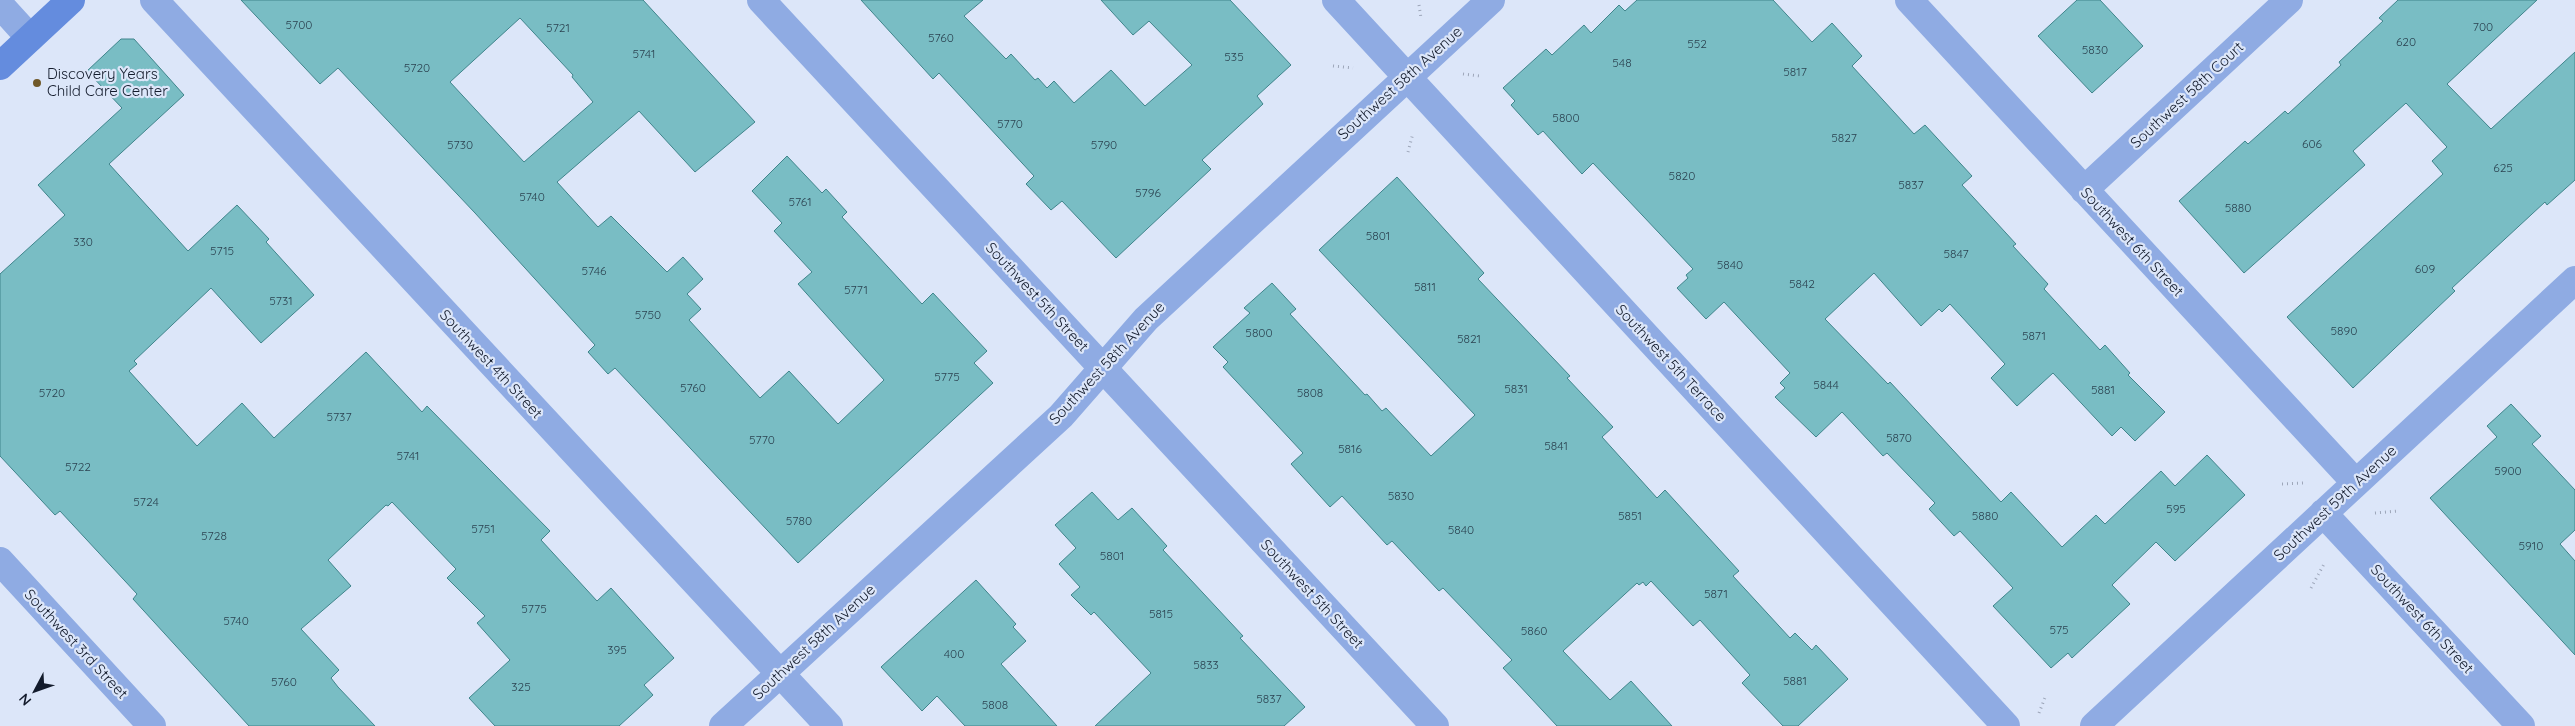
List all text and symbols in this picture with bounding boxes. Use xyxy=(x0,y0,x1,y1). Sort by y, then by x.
house number: 5700 xyxy=(286,17,312,32)
house number: 700 xyxy=(2473,19,2493,34)
house number: 5721 xyxy=(546,20,570,35)
street label: Southwest 58th Avenue xyxy=(1334,22,1466,144)
house number: 5760 xyxy=(928,30,954,45)
house number: 620 xyxy=(2396,34,2416,49)
house number: 552 xyxy=(1687,36,1707,51)
street label: Southwest 58th Court xyxy=(2126,37,2247,152)
house number: 5830 xyxy=(2082,42,2108,57)
house number: 5741 xyxy=(633,46,655,61)
house number: 535 xyxy=(1224,49,1244,64)
house number: 548 xyxy=(1612,55,1632,70)
house number: 5720 xyxy=(404,60,430,75)
place label: Discovery Years Child Care Center xyxy=(47,64,168,100)
house number: 5817 xyxy=(1783,64,1807,79)
marker: Discovery Years Child Care Center xyxy=(31,77,43,89)
house number: 5800 xyxy=(1552,110,1580,125)
house number: 5770 xyxy=(997,116,1023,131)
house number: 5827 xyxy=(1831,130,1857,145)
house number: 606 xyxy=(2302,136,2323,151)
house number: 5730 xyxy=(447,137,473,152)
house number: 5790 xyxy=(1091,137,1117,152)
house number: 625 xyxy=(2493,160,2513,175)
house number: 5820 xyxy=(1669,168,1695,183)
house number: 5837 xyxy=(1898,177,1924,192)
street label: Southwest 6th Street xyxy=(2077,183,2188,300)
house number: 5796 xyxy=(1135,185,1161,200)
house number: 5740 xyxy=(519,189,545,204)
house number: 5761 xyxy=(788,194,812,209)
house number: 5880 xyxy=(2225,200,2251,215)
house number: 5801 xyxy=(1366,228,1390,243)
house number: 330 xyxy=(73,234,93,249)
street label: Southwest 5th Street xyxy=(982,238,1093,355)
house number: 5715 xyxy=(210,243,234,258)
house number: 5847 xyxy=(1943,246,1969,261)
house number: 5840 xyxy=(1717,257,1743,272)
house number: 609 xyxy=(2415,261,2435,276)
house number: 5746 xyxy=(582,263,607,278)
house number: 5842 xyxy=(1789,276,1815,291)
house number: 5811 xyxy=(1414,279,1436,294)
house number: 5771 xyxy=(844,282,868,297)
house number: 5731 xyxy=(269,293,293,308)
street label: Southwest 58th Avenue xyxy=(1045,297,1168,428)
street label: Southwest 5th Terrace xyxy=(1612,300,1731,425)
street label: Southwest 4th Street xyxy=(436,305,547,422)
house number: 5750 xyxy=(635,307,661,322)
house number: 5890 xyxy=(2331,323,2357,338)
house number: 5800 xyxy=(1245,325,1273,340)
house number: 5871 xyxy=(2022,328,2046,343)
house number: 5821 xyxy=(1457,331,1481,346)
house number: 5775 xyxy=(934,369,960,384)
house number: 5844 xyxy=(1813,377,1839,392)
house number: 5760 xyxy=(680,380,706,395)
house number: 5831 xyxy=(1504,381,1528,396)
house number: 5881 xyxy=(2091,382,2115,397)
house number: 5720 xyxy=(39,385,65,400)
house number: 5808 xyxy=(1297,385,1323,400)
house number: 5737 xyxy=(326,409,352,424)
house number: 5870 xyxy=(1886,430,1912,445)
house number: 5770 xyxy=(749,432,775,447)
house number: 5841 xyxy=(1544,438,1568,453)
house number: 5816 xyxy=(1338,441,1362,456)
street label: Southwest 59th Avenue xyxy=(2269,441,2400,565)
house number: 5741 xyxy=(397,448,419,463)
house number: 5722 xyxy=(65,459,91,474)
house number: 5900 xyxy=(2494,463,2522,478)
house number: 5830 xyxy=(1388,488,1414,503)
house number: 5724 xyxy=(133,494,159,509)
house number: 595 xyxy=(2166,501,2186,516)
house number: 5851 xyxy=(1618,508,1642,523)
house number: 5880 xyxy=(1972,508,1998,523)
house number: 5780 xyxy=(786,513,812,528)
house number: 5751 xyxy=(471,521,495,536)
house number: 5840 xyxy=(1448,522,1474,537)
house number: 5728 xyxy=(201,528,227,543)
street label: Southwest 5th Street xyxy=(1257,535,1368,652)
house number: 5910 xyxy=(2519,538,2543,553)
house number: 5801 xyxy=(1100,548,1124,563)
street label: Southwest 6th Street xyxy=(2367,560,2478,677)
street label: Southwest 58th Avenue xyxy=(748,580,879,703)
street label: Southwest 3rd Street xyxy=(21,585,132,702)
house number: 5871 xyxy=(1704,586,1728,601)
house number: 5775 xyxy=(521,601,547,616)
house number: 5815 xyxy=(1149,606,1173,621)
house number: 5740 xyxy=(223,613,249,628)
house number: 575 xyxy=(2049,622,2069,637)
house number: 5860 xyxy=(1521,623,1547,638)
house number: 395 xyxy=(607,642,627,657)
house number: 400 xyxy=(944,646,964,661)
house number: 5833 xyxy=(1193,657,1219,672)
north arrow xyxy=(10,666,60,716)
house number: 5881 xyxy=(1783,673,1807,688)
house number: 5760 xyxy=(271,674,297,689)
house number: 325 xyxy=(511,679,531,694)
text: N xyxy=(15,690,35,709)
house number: 5837 xyxy=(1256,691,1282,706)
house number: 5808 xyxy=(982,697,1008,712)

